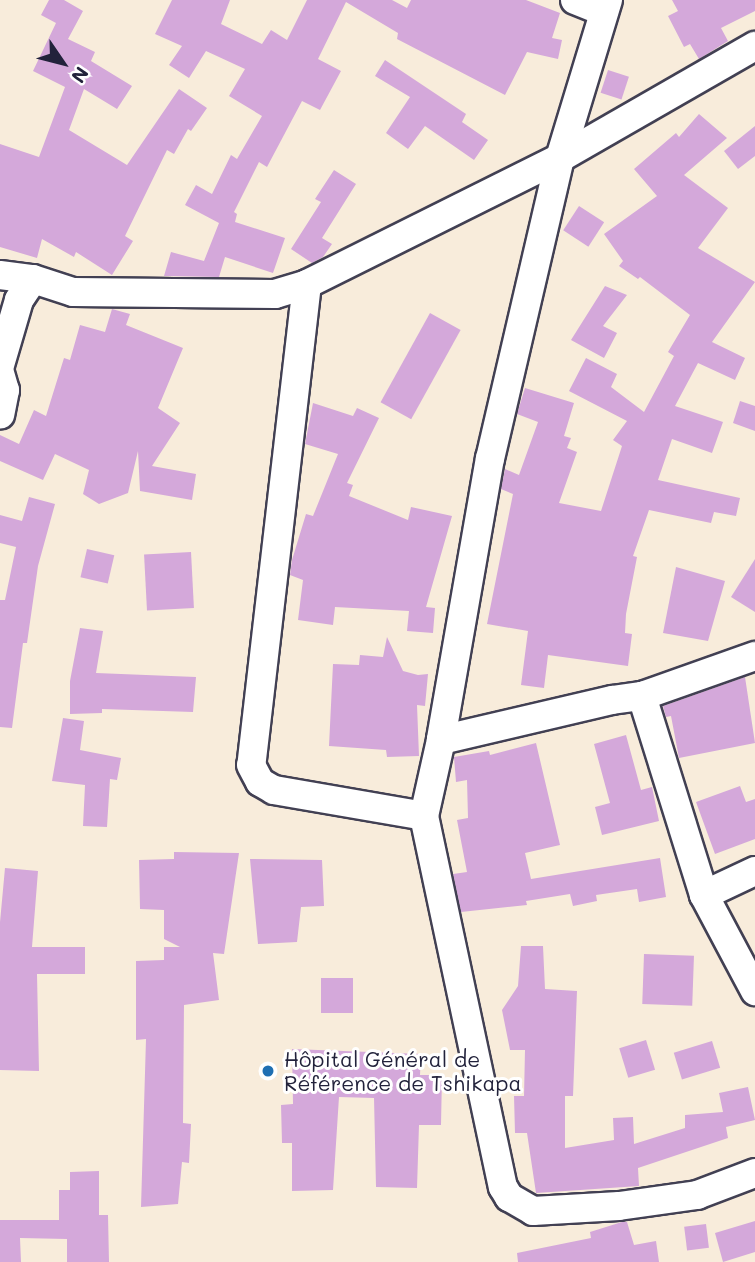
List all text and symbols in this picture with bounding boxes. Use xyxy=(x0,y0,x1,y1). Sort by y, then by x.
north arrow xyxy=(28,28,98,98)
text: N xyxy=(66,62,95,88)
place label: Hôpital Général de Référence de Tshikapa xyxy=(284,1046,522,1096)
marker: Hôpital Général de Référence de Tshikapa xyxy=(258,1061,278,1081)

